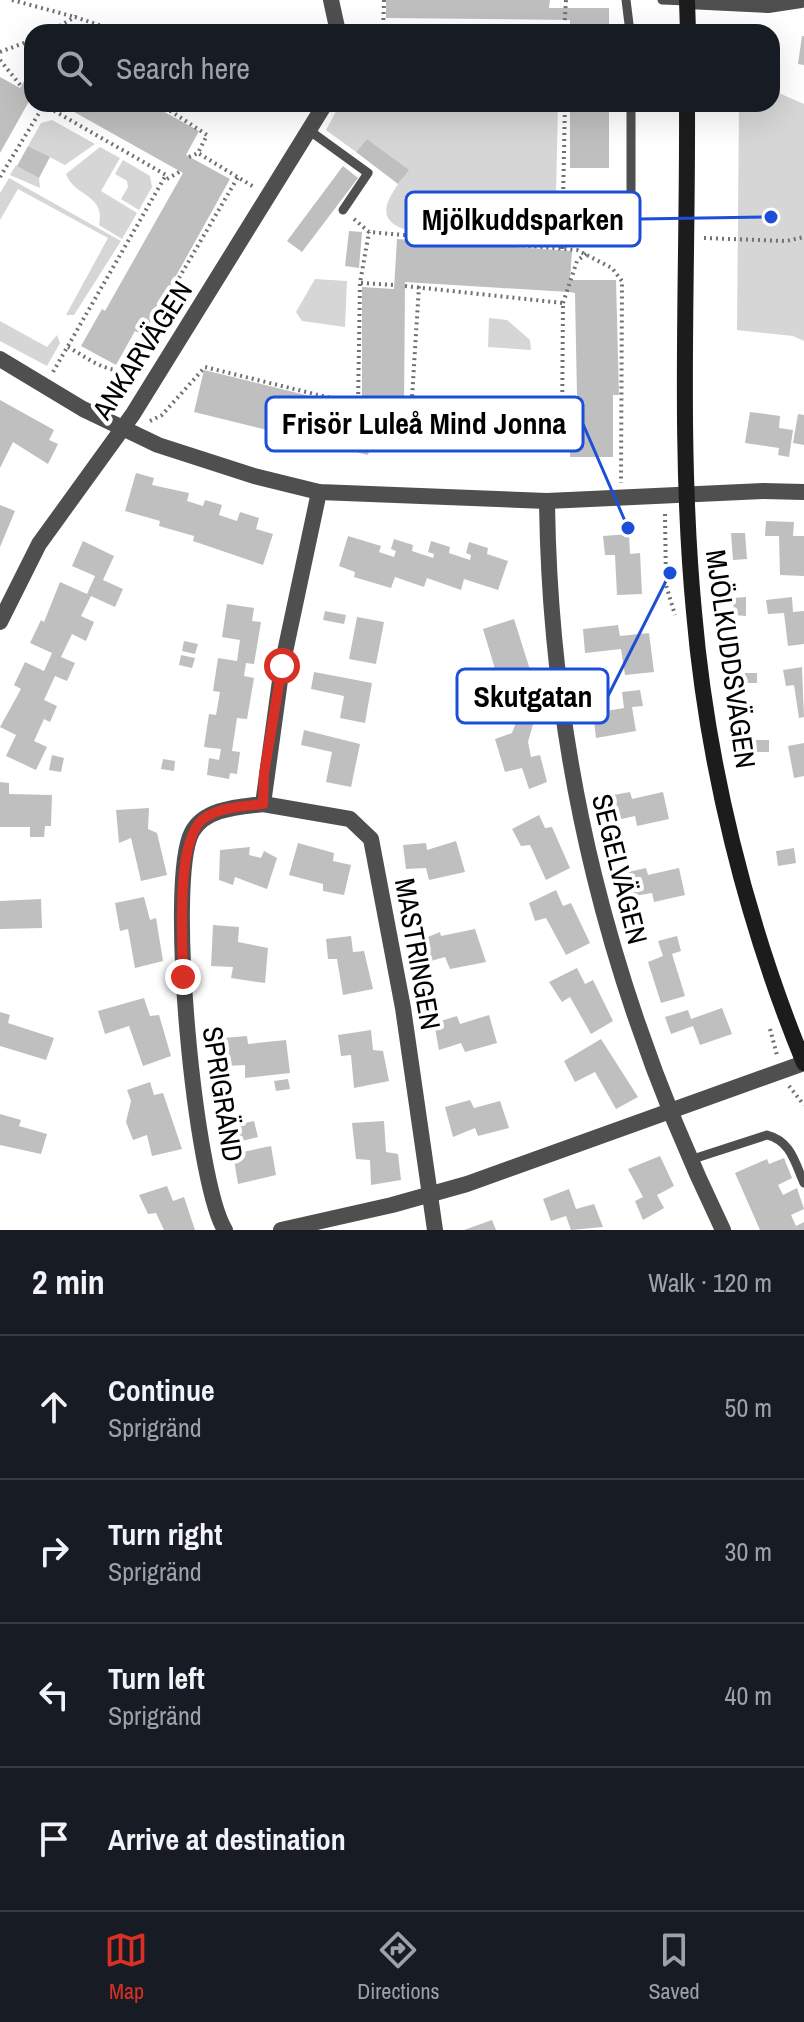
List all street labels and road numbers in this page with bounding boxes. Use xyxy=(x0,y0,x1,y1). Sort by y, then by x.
street label: ANKARVÄGEN xyxy=(83,274,201,427)
street label: MJÖLKUDDSVÄGEN xyxy=(697,547,765,771)
street label: SEGELVÄGEN xyxy=(583,790,657,948)
street label: MASTRINGEN xyxy=(386,875,450,1033)
street label: SPRIGRÄND xyxy=(194,1024,252,1164)

